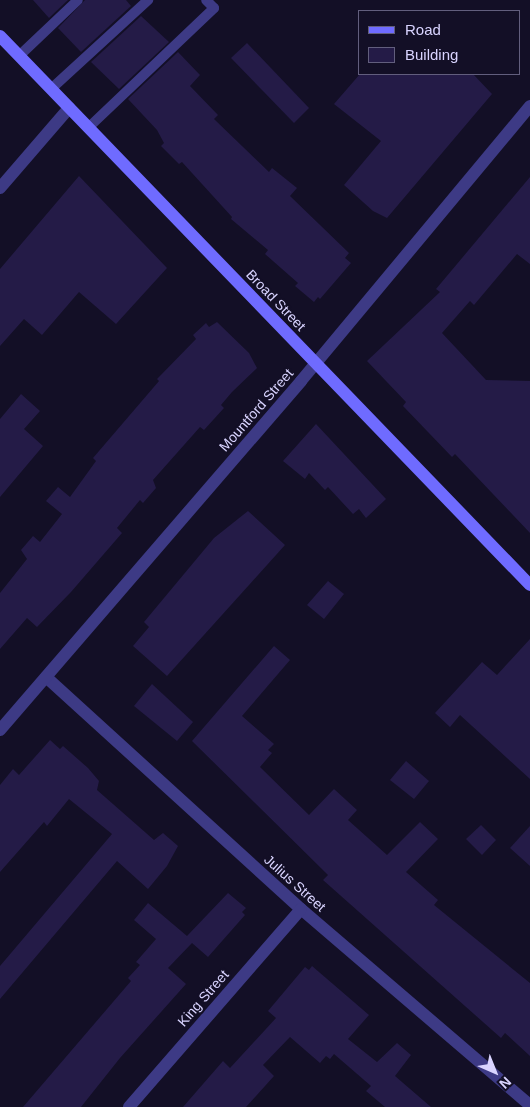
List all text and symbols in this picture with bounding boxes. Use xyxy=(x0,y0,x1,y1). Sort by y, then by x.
legend xyxy=(358,10,520,75)
text: Road xyxy=(405,21,441,38)
text: Building xyxy=(405,46,458,63)
street label: Broad Street xyxy=(243,266,309,334)
street label: Mountford Street xyxy=(215,365,297,455)
street label: Julius Street xyxy=(261,851,329,915)
street label: King Street xyxy=(174,966,232,1030)
north arrow xyxy=(470,1047,520,1097)
text: N xyxy=(496,1074,515,1092)

